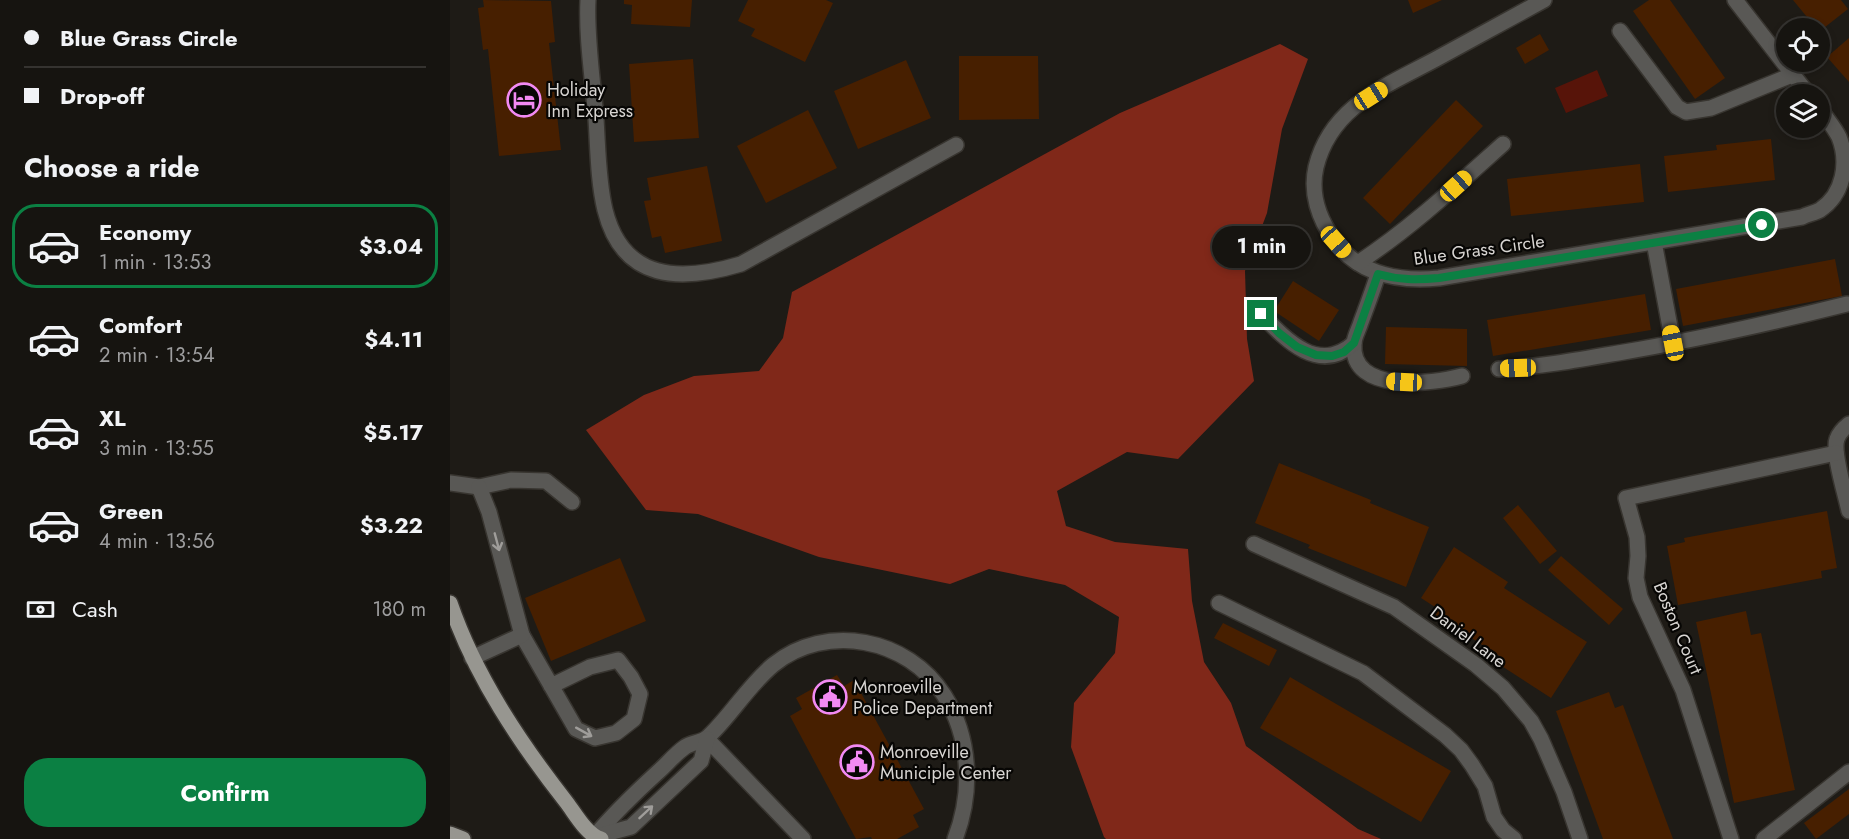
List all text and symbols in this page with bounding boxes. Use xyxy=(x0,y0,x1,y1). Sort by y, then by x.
map controls xyxy=(1776,18,1830,138)
button: locate xyxy=(1776,18,1830,72)
text: Blue Grass Circle xyxy=(60,22,238,54)
place label: Holiday Inn Express xyxy=(547,77,633,124)
car xyxy=(1351,79,1391,113)
text: Drop-off xyxy=(60,80,144,112)
hotel icon: Holiday Inn Express xyxy=(506,82,542,118)
button: layers xyxy=(1776,84,1830,138)
text: Choose a ride xyxy=(24,148,199,187)
car xyxy=(1437,167,1475,205)
route start xyxy=(1748,211,1775,238)
text: Economy xyxy=(99,216,191,248)
icon: car xyxy=(27,219,81,273)
car xyxy=(1317,223,1355,261)
callout: 1 min xyxy=(1212,227,1310,269)
street label: Blue Grass Circle xyxy=(1412,228,1546,272)
text: $3.04 xyxy=(359,230,423,262)
text: 1 min xyxy=(1237,232,1286,261)
text: 1 min · 13:53 xyxy=(99,248,211,277)
route end xyxy=(1247,300,1274,327)
text: Comfort xyxy=(99,309,182,341)
icon: car xyxy=(27,312,81,366)
text: $4.11 xyxy=(364,323,423,355)
car xyxy=(1661,324,1685,362)
text: 2 min · 13:54 xyxy=(99,341,215,370)
car xyxy=(1500,358,1536,378)
car xyxy=(1386,372,1422,392)
text: XL xyxy=(99,402,126,434)
icon: car xyxy=(27,405,81,459)
text: $5.17 xyxy=(364,416,423,448)
text: 3 min · 13:55 xyxy=(99,434,214,463)
text: Green xyxy=(99,495,163,527)
icon: car xyxy=(27,498,81,552)
text: $3.22 xyxy=(360,509,423,541)
text: 4 min · 13:56 xyxy=(99,527,215,556)
one-way arrow xyxy=(492,533,503,552)
street label: Boston Court xyxy=(1647,578,1709,679)
icon: cash xyxy=(24,593,57,626)
text: Cash xyxy=(72,593,118,625)
text: 180 m xyxy=(372,595,426,624)
street label: Daniel Lane xyxy=(1425,600,1511,674)
place label: Monroeville Police Department xyxy=(853,674,993,721)
public building icon: Monroeville Police Department xyxy=(812,679,848,715)
one-way arrow xyxy=(574,727,592,738)
place label: Monroeville Municiple Center xyxy=(880,739,1012,786)
public building icon: Monroeville Municiple Center xyxy=(839,744,875,780)
button: Confirm xyxy=(24,758,426,827)
one-way arrow xyxy=(638,805,653,820)

